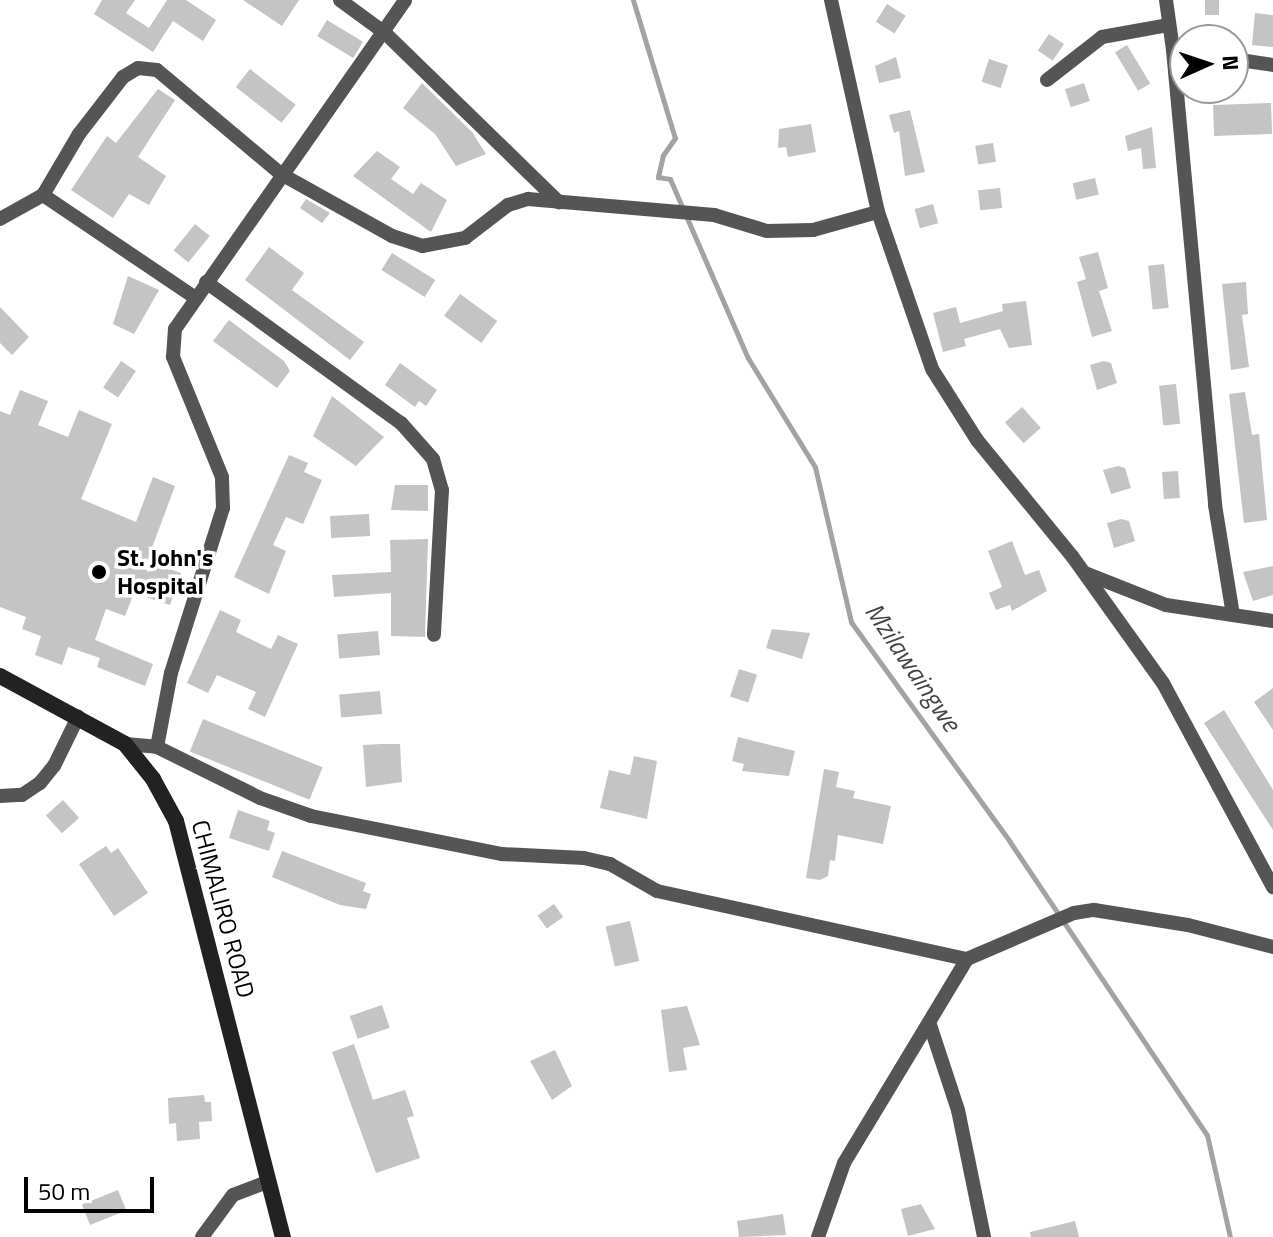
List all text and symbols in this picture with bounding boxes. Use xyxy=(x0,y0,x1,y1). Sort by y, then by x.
north arrow xyxy=(1169,24,1249,104)
text: N xyxy=(1214,54,1248,71)
place label: St. John's Hospital xyxy=(117,544,213,600)
marker: St. John's Hospital xyxy=(88,561,110,583)
water label: Mzilawaingwe xyxy=(859,597,967,737)
street label: CHIMALIRO ROAD xyxy=(185,817,261,1001)
scale bar xyxy=(28,1161,158,1211)
text: 50 m xyxy=(38,1173,90,1209)

